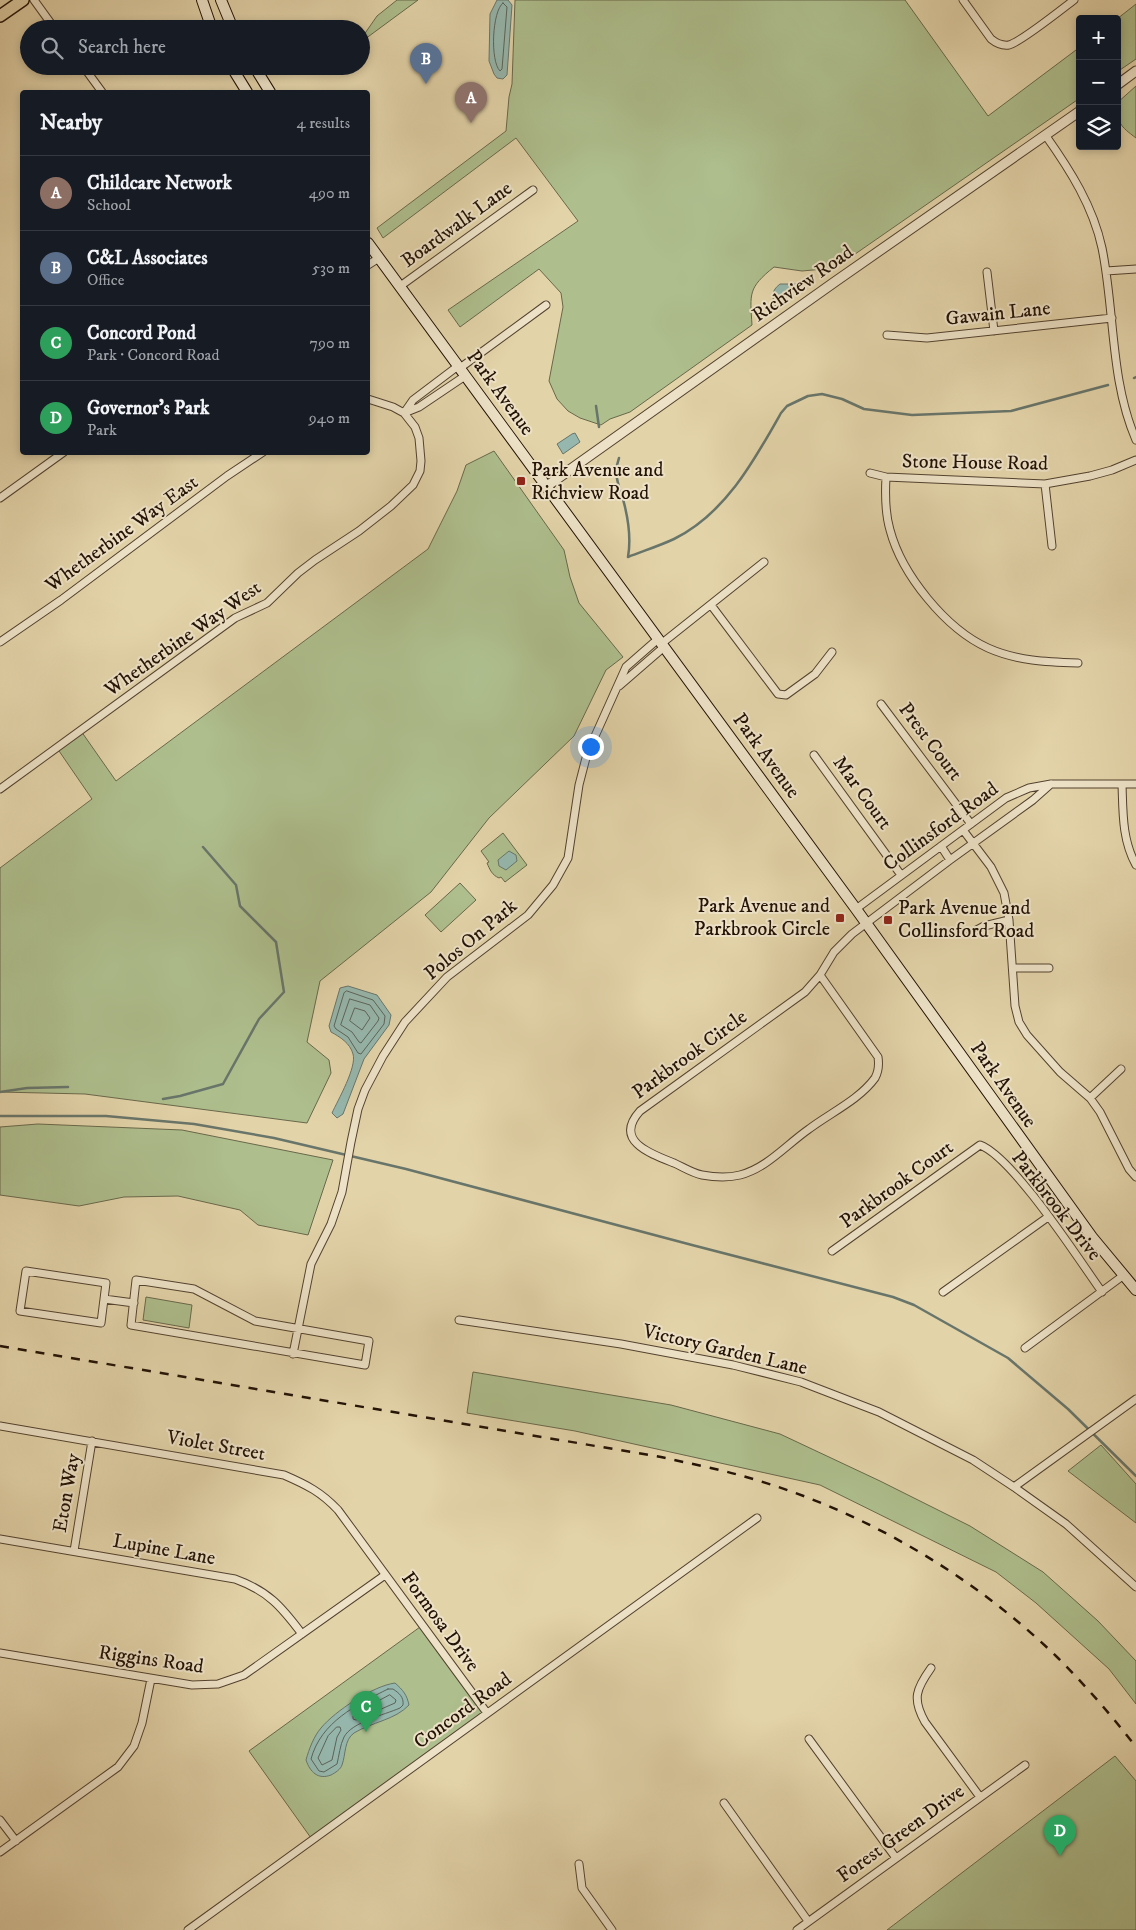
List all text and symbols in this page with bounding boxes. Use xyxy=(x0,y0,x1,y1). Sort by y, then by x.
map controls xyxy=(1076,15,1121,150)
button: + xyxy=(1076,15,1121,60)
search box xyxy=(20,20,370,75)
icon: search xyxy=(38,34,66,62)
text: Search here xyxy=(78,36,166,59)
pin: B xyxy=(410,43,442,84)
button: − xyxy=(1076,60,1121,105)
pin: A xyxy=(455,82,487,123)
button: layers xyxy=(1076,105,1121,150)
text: Nearby xyxy=(40,110,102,136)
text: 4 results xyxy=(297,113,350,133)
text: Childcare Network xyxy=(87,172,232,195)
street label: Boardwalk Lane xyxy=(397,176,517,274)
text: A xyxy=(51,183,61,203)
text: 490 m xyxy=(309,183,350,203)
text: School xyxy=(87,195,131,215)
street label: Richview Road xyxy=(747,240,859,328)
text: C&L Associates xyxy=(87,247,208,270)
text: B xyxy=(51,258,61,278)
text: 530 m xyxy=(312,258,350,278)
text: Office xyxy=(87,270,124,290)
street label: Gawain Lane xyxy=(944,296,1052,332)
text: Concord Pond xyxy=(87,322,196,345)
text: C xyxy=(51,333,61,353)
text: 790 m xyxy=(310,333,350,353)
text: Park · Concord Road xyxy=(87,345,219,365)
street label: Park Avenue xyxy=(461,345,539,441)
text: Governor's Park xyxy=(87,397,209,420)
text: D xyxy=(50,408,62,428)
text: 940 m xyxy=(309,408,350,428)
text: Park xyxy=(87,420,117,440)
street label: Stone House Road xyxy=(902,449,1048,477)
place label: Park Avenue and Richview Road xyxy=(531,458,663,506)
street label: Whetherbine Way East xyxy=(40,470,203,598)
marker: Park Avenue and Richview Road xyxy=(515,475,527,487)
street label: Whetherbine Way West xyxy=(99,576,266,703)
street label: Prest Court xyxy=(893,698,967,786)
street label: Park Avenue xyxy=(727,708,805,804)
your location xyxy=(578,734,604,760)
street label: Mar Court xyxy=(827,751,897,835)
street label: Collinsford Road xyxy=(879,777,1003,877)
street label: Polos On Park xyxy=(419,894,523,986)
place label: Park Avenue and Parkbrook Circle xyxy=(694,894,830,942)
place label: Park Avenue and Collinsford Road xyxy=(898,896,1034,944)
marker: Park Avenue and Parkbrook Circle xyxy=(834,912,846,924)
marker: Park Avenue and Collinsford Road xyxy=(882,914,894,926)
street label: Parkbrook Circle xyxy=(628,1005,752,1105)
street label: Park Avenue xyxy=(964,1037,1042,1133)
street label: Parkbrook Court xyxy=(835,1135,959,1235)
street label: Parkbrook Drive xyxy=(1005,1146,1107,1266)
street label: Victory Garden Lane xyxy=(639,1319,810,1381)
street label: Violet Street xyxy=(164,1425,267,1467)
street label: Eton Way xyxy=(48,1451,86,1535)
street label: Lupine Lane xyxy=(111,1529,217,1571)
street label: Formosa Drive xyxy=(395,1567,485,1677)
street label: Riggins Road xyxy=(97,1640,205,1680)
street label: Concord Road xyxy=(409,1667,517,1755)
pin: C xyxy=(350,1691,382,1732)
street label: Forest Green Drive xyxy=(832,1779,970,1889)
pin: D xyxy=(1044,1815,1076,1856)

